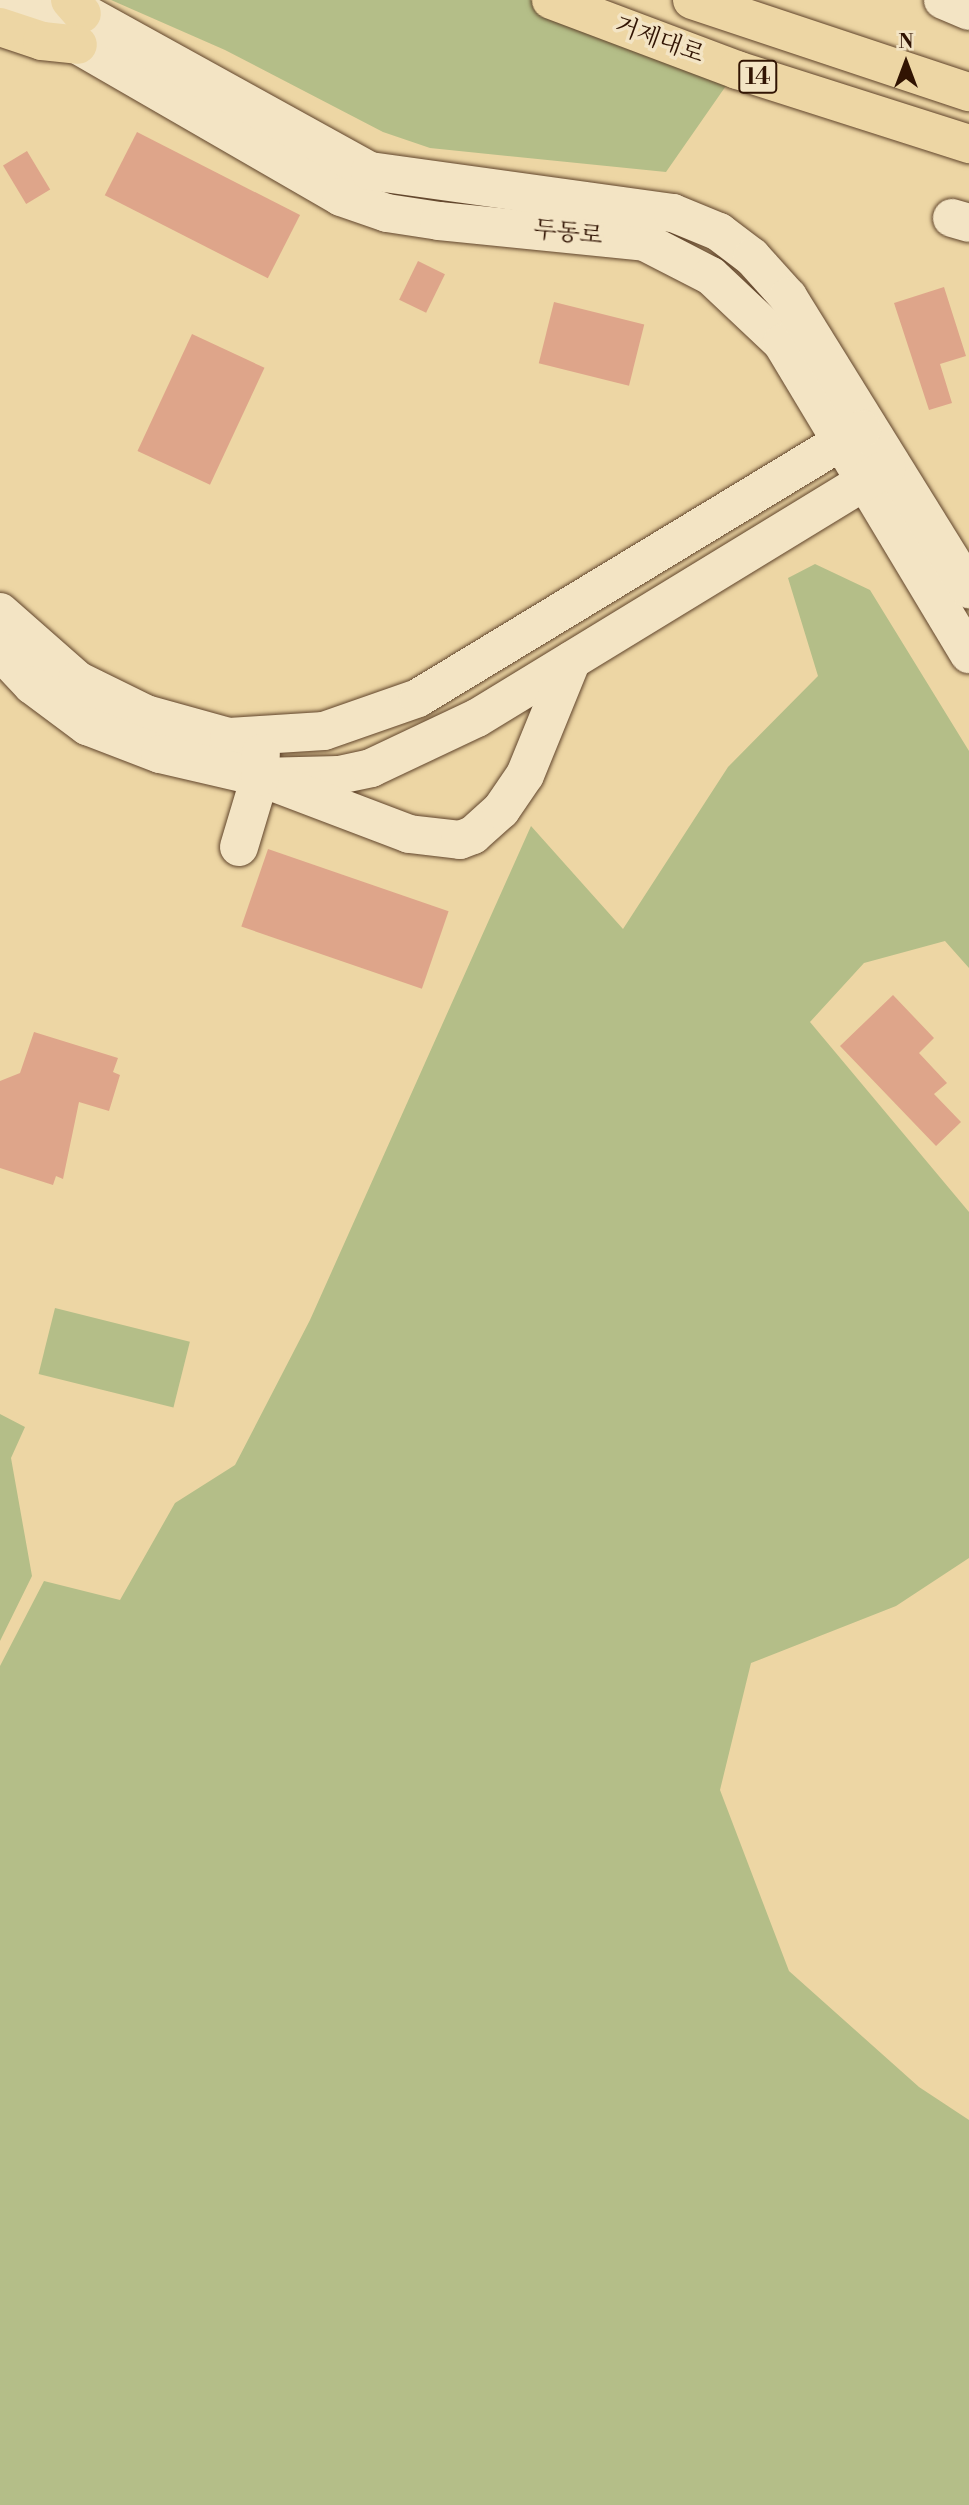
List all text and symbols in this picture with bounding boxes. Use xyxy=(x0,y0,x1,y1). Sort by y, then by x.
street label: 거제대로 xyxy=(611,12,707,70)
north arrow xyxy=(871,28,941,98)
text: N xyxy=(898,30,914,54)
road number: 14 xyxy=(737,58,779,96)
street label: 두동로 xyxy=(532,216,604,252)

